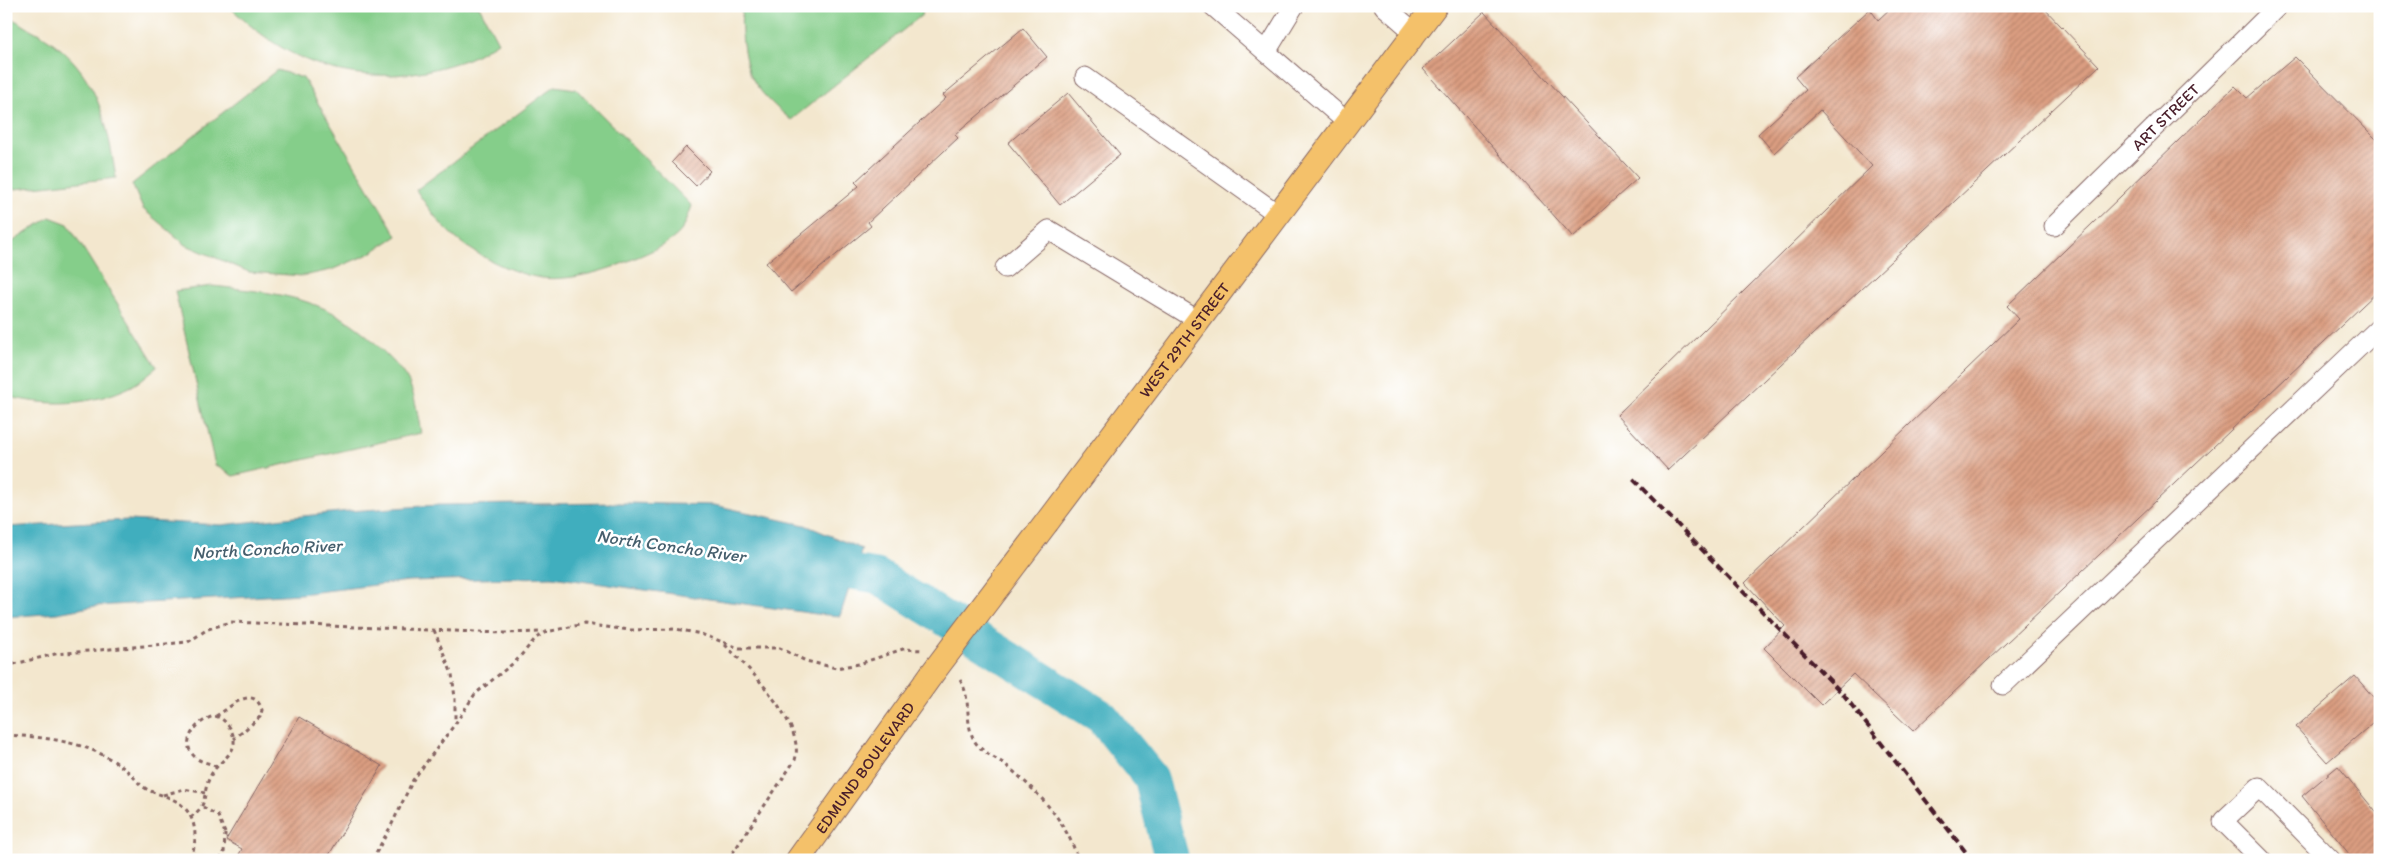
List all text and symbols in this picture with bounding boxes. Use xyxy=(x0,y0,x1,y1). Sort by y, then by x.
street label: ART STREET xyxy=(2128,79,2203,154)
street label: WEST 29TH STREET xyxy=(1135,278,1233,401)
water label: North Concho River xyxy=(595,525,749,568)
water label: North Concho River xyxy=(192,534,345,564)
street label: EDMUND BOULEVARD xyxy=(811,698,918,837)

